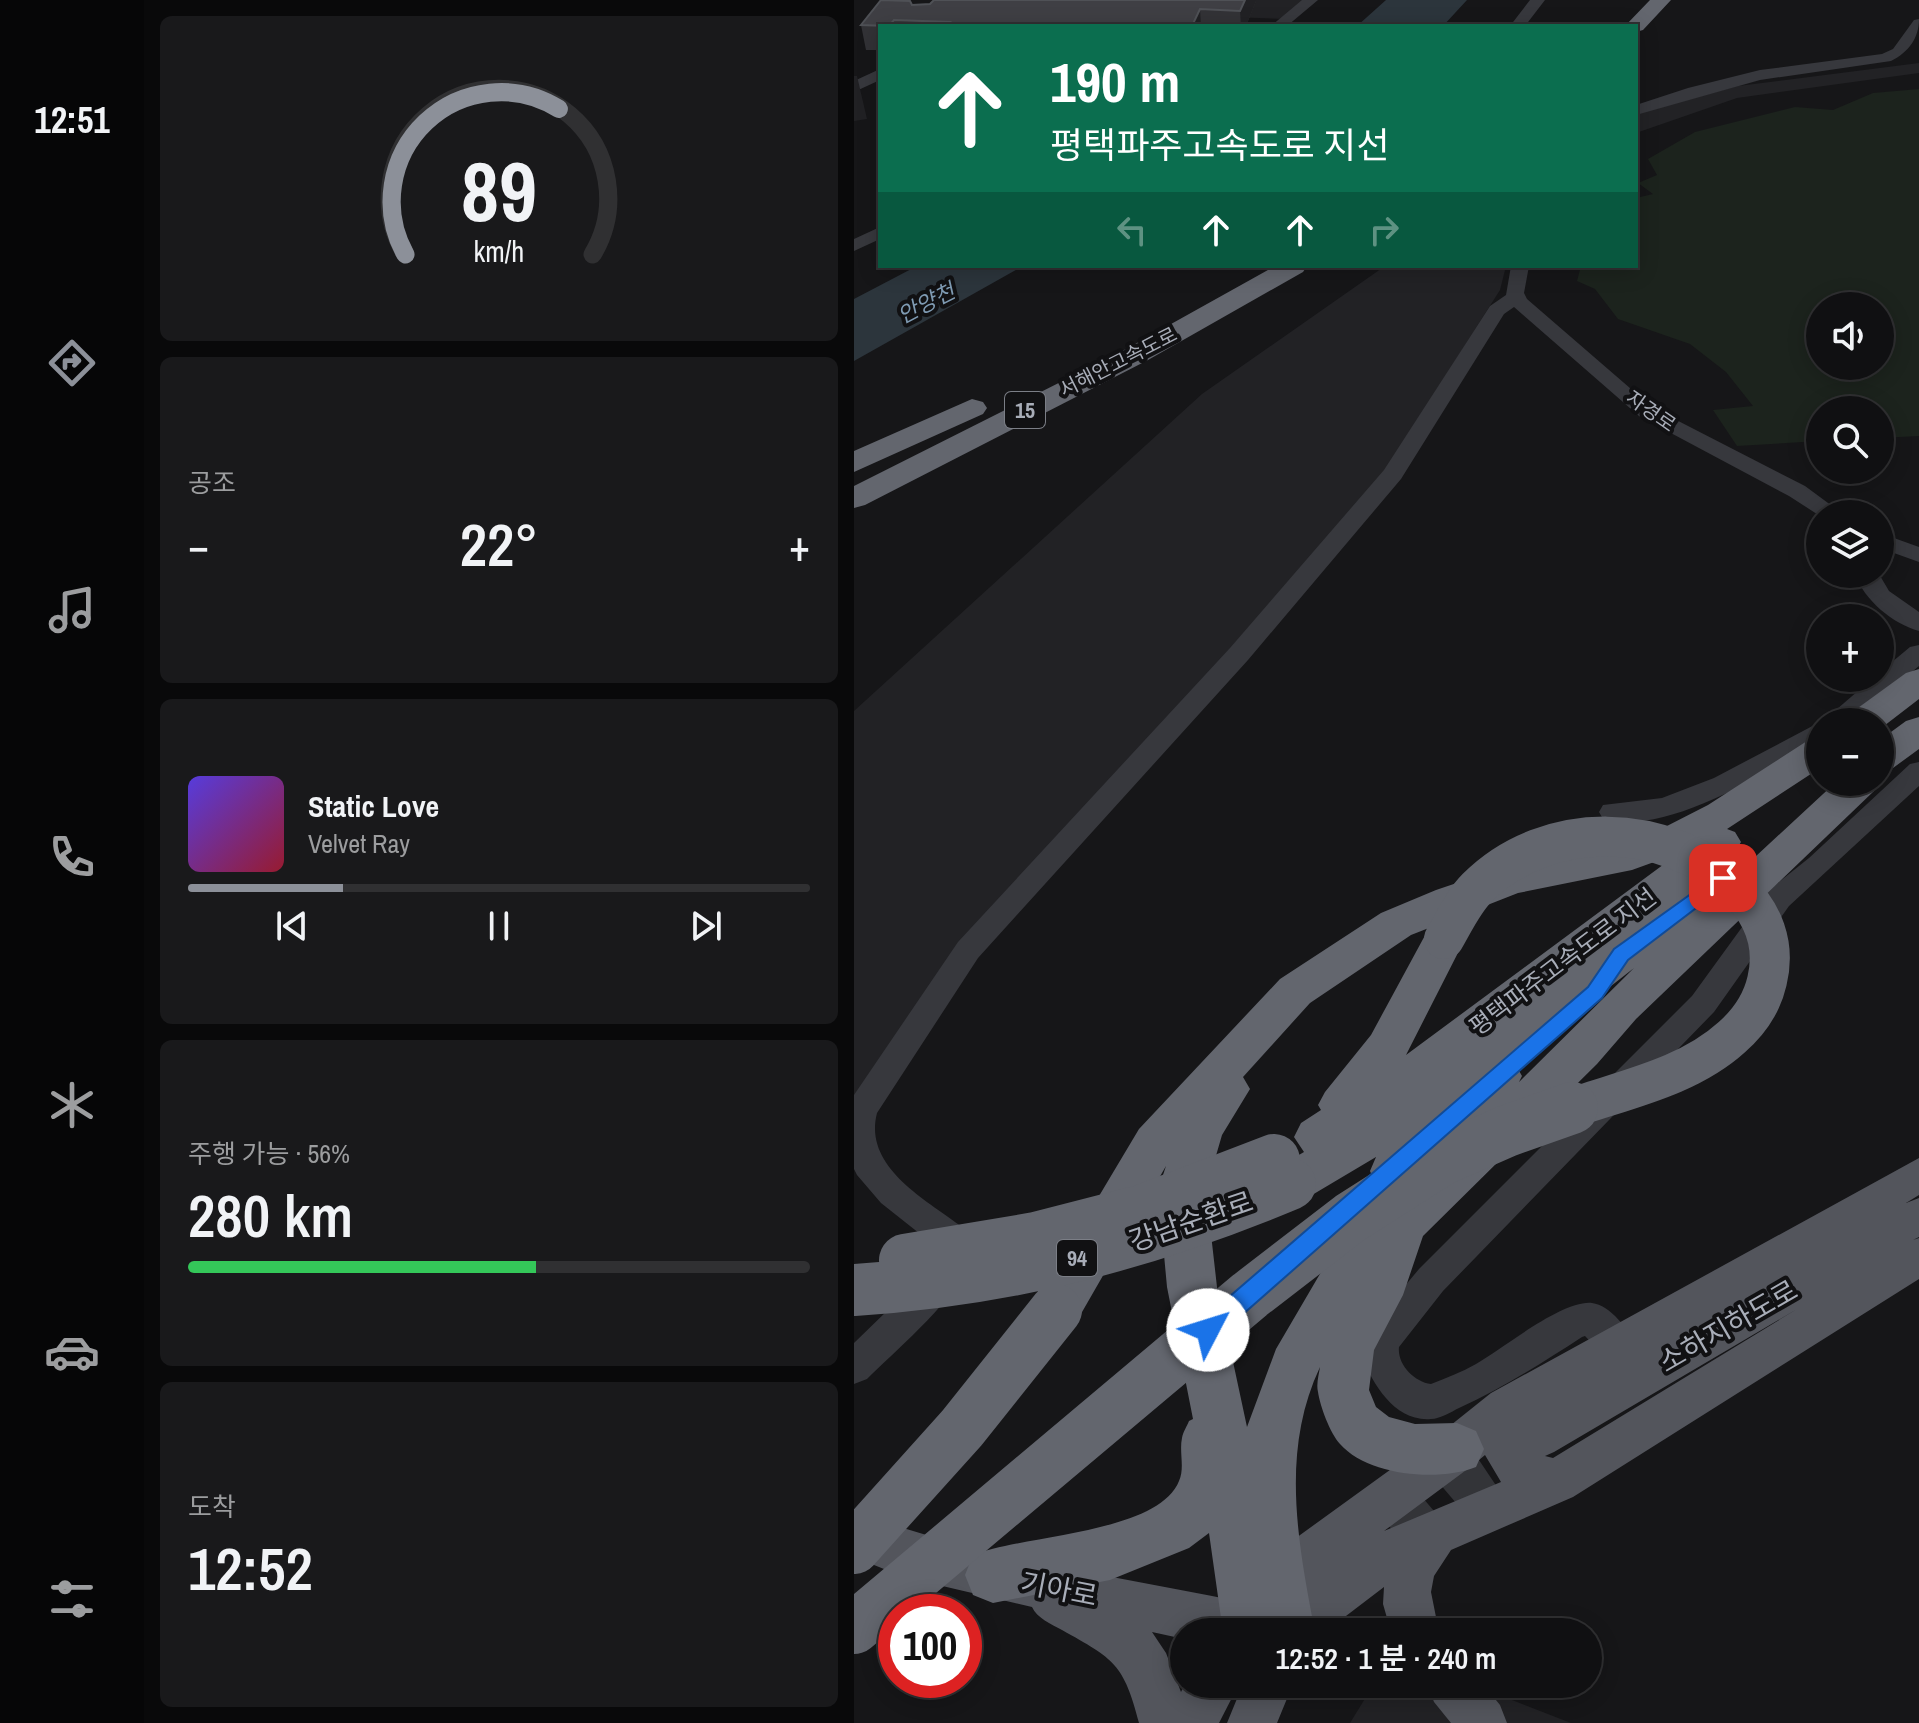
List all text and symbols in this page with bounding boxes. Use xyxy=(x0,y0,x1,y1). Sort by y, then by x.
text: 190 m xyxy=(1050,44,1180,119)
icon: ahead xyxy=(918,56,1022,160)
text: 12:51 xyxy=(34,96,110,144)
text: 평택파주고속도로 지선 xyxy=(1050,121,1389,169)
text: 89 xyxy=(461,134,537,246)
icon: left xyxy=(1110,208,1154,252)
icon: ahead xyxy=(1194,208,1238,252)
icon: ahead xyxy=(1278,208,1322,252)
icon: right xyxy=(1362,208,1406,252)
text: km/h xyxy=(474,232,524,271)
water label: 안양천 xyxy=(892,275,962,330)
map controls xyxy=(1806,292,1894,796)
button: sound xyxy=(1806,292,1894,380)
street label: 서해안고속도로 xyxy=(1054,320,1181,403)
icon: directions xyxy=(44,335,100,391)
street label: 자경로 xyxy=(1621,384,1682,437)
road number: 15 xyxy=(1005,392,1045,428)
button: search xyxy=(1806,396,1894,484)
text: 공조 xyxy=(188,465,236,500)
button: layers xyxy=(1806,500,1894,588)
text: 22° xyxy=(460,504,538,585)
text: − xyxy=(188,515,209,575)
text: + xyxy=(789,515,810,575)
icon: music xyxy=(44,582,100,638)
button: + xyxy=(1806,604,1894,692)
button: − xyxy=(1806,708,1894,796)
text: Static Love xyxy=(308,786,439,826)
text: Velvet Ray xyxy=(308,826,410,861)
icon: phone xyxy=(44,829,100,885)
pin xyxy=(1689,844,1757,912)
icon: arrive xyxy=(1701,856,1745,900)
street label: 평택파주고속도로 지선 xyxy=(1462,880,1662,1042)
icon: previous xyxy=(270,904,314,948)
icon: pause xyxy=(477,904,521,948)
icon: next xyxy=(684,904,728,948)
icon: climate xyxy=(44,1077,100,1133)
text: 주행 가능 · 56% xyxy=(188,1136,350,1171)
text: 280 km xyxy=(188,1175,353,1256)
street label: 강남순환로 xyxy=(1124,1182,1258,1260)
road number: 94 xyxy=(1057,1240,1097,1276)
street label: 소하지하도로 xyxy=(1652,1271,1804,1381)
position arrow xyxy=(1166,1288,1250,1372)
icon: car xyxy=(44,1324,100,1380)
text: 도착 xyxy=(188,1489,236,1524)
text: 12:52 xyxy=(188,1528,313,1609)
street label: 기아로 xyxy=(1017,1563,1101,1615)
icon: filters xyxy=(44,1571,100,1627)
speed limit sign: 100 xyxy=(878,1594,982,1698)
text: 12:52 · 1 분 · 240 m xyxy=(1276,1638,1496,1678)

